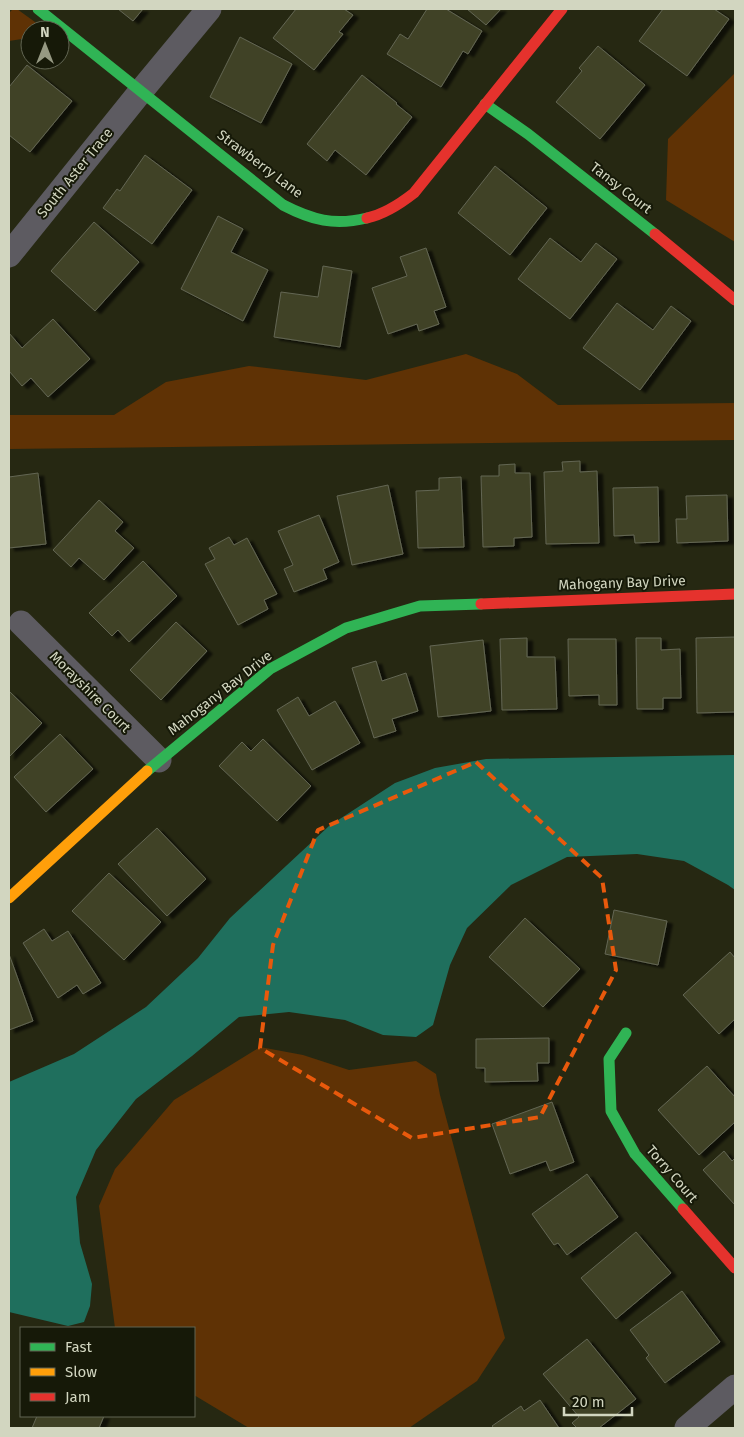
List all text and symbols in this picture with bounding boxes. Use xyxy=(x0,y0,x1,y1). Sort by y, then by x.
north arrow xyxy=(20,20,70,70)
text: N xyxy=(40,24,50,41)
street label: South Aster Trace xyxy=(34,125,116,221)
street label: Strawberry Lane xyxy=(214,126,306,202)
street label: Tansy Court xyxy=(587,159,656,218)
street label: Mahogany Bay Drive xyxy=(558,572,686,594)
street label: Mahogany Bay Drive xyxy=(165,647,275,739)
street label: Morayshire Court xyxy=(46,648,135,737)
street label: Torry Court xyxy=(642,1142,702,1207)
legend xyxy=(20,1327,195,1417)
text: Fast xyxy=(65,1338,92,1356)
text: Slow xyxy=(65,1363,97,1381)
scale bar xyxy=(564,1384,632,1416)
text: Jam xyxy=(65,1388,91,1406)
text: 20 m xyxy=(572,1393,605,1411)

